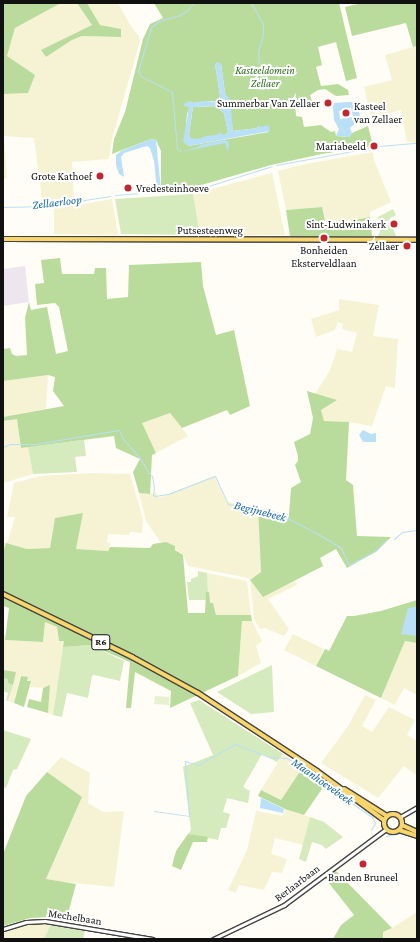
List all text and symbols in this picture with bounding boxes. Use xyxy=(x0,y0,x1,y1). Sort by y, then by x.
park label: Kasteeldomein Zellaer xyxy=(235,64,295,90)
place label: Summerbar Van Zellaer xyxy=(217,96,320,110)
marker: Summerbar Van Zellaer xyxy=(323,98,333,108)
place label: Kasteel van Zellaer xyxy=(354,100,402,126)
marker: Kasteel van Zellaer xyxy=(341,108,351,118)
place label: Mariabeeld xyxy=(316,139,366,153)
marker: Mariabeeld xyxy=(369,141,379,151)
place label: Grote Kathoef xyxy=(31,169,92,183)
marker: Grote Kathoef xyxy=(95,171,105,181)
place label: Vredesteinhoeve xyxy=(136,181,209,195)
marker: Vredesteinhoeve xyxy=(123,183,133,193)
water label: Zellaerloop xyxy=(31,193,83,213)
place label: Sint-Ludwinakerk xyxy=(306,217,386,231)
marker: Sint-Ludwinakerk xyxy=(389,219,399,229)
street label: Putsesteenweg xyxy=(177,223,243,237)
marker: Bonheiden Eksterveldlaan xyxy=(319,233,329,243)
place label: Zellaer xyxy=(369,239,399,253)
marker: Zellaer xyxy=(402,241,412,251)
place label: Bonheiden Eksterveldlaan xyxy=(291,244,357,270)
water label: Begijnebeek xyxy=(233,499,287,525)
road number: R6 xyxy=(91,634,111,650)
water label: Maanhoevebeek xyxy=(288,755,356,809)
marker: Banden Bruneel xyxy=(358,859,368,869)
street label: Berlaarbaan xyxy=(272,862,322,904)
place label: Banden Bruneel xyxy=(328,870,398,884)
street label: Mechelbaan xyxy=(47,906,103,928)

